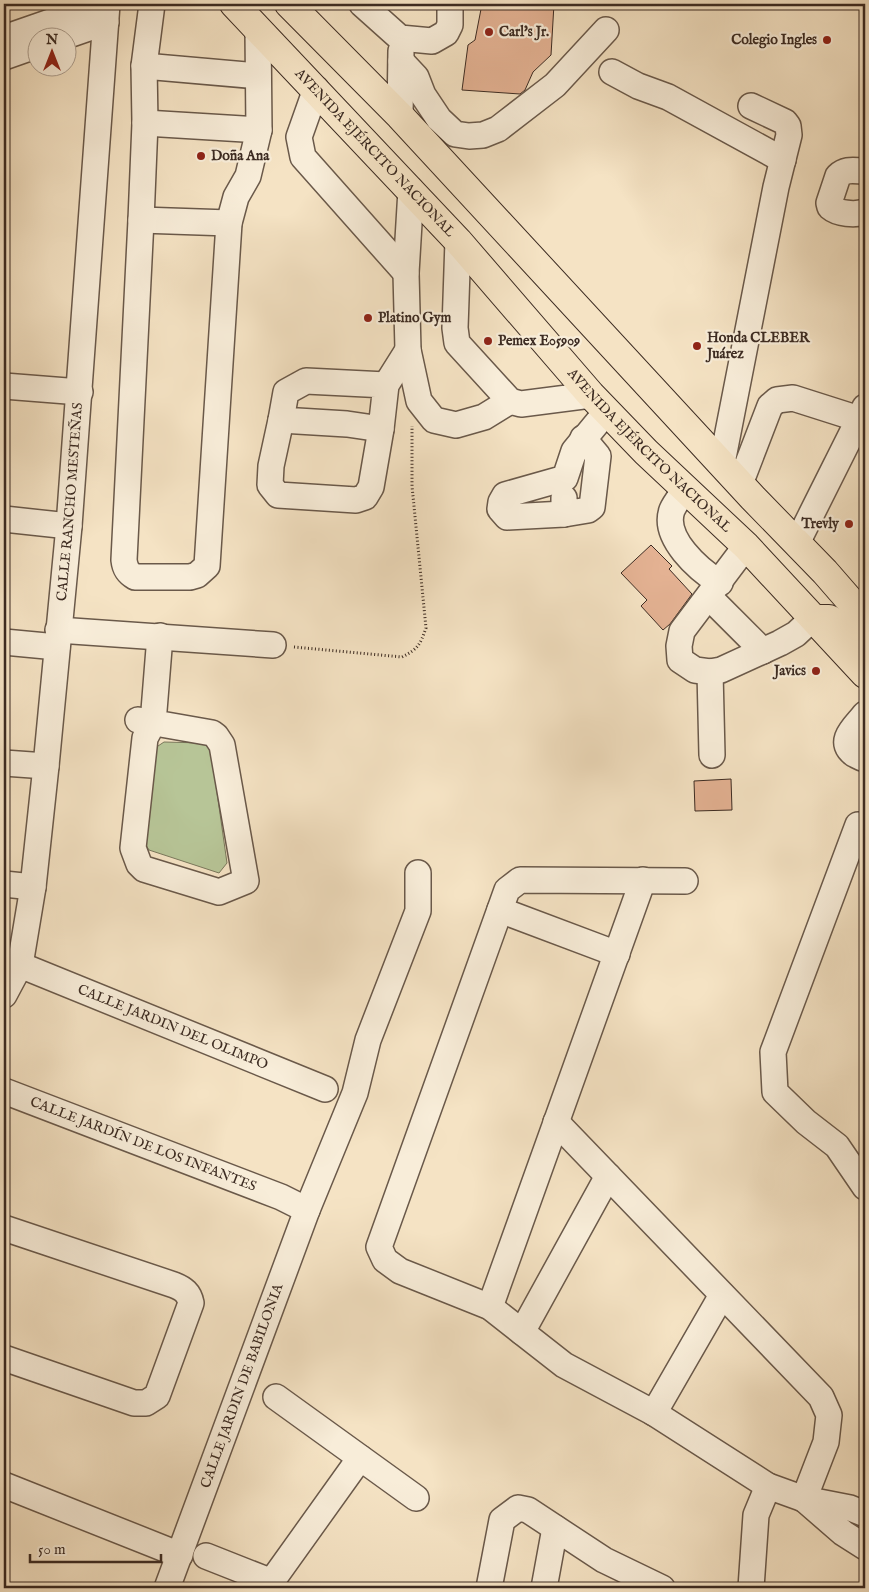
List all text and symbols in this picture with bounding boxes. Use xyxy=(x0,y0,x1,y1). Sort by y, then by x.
place label: Carl's Jr. xyxy=(499,23,549,41)
marker: Carl's Jr. xyxy=(483,26,495,38)
north arrow xyxy=(28,28,78,78)
text: N xyxy=(45,31,58,49)
place label: Colegio Ingles xyxy=(731,31,817,49)
marker: Colegio Ingles xyxy=(821,34,833,46)
street label: AVENIDA EJÉRCITO NACIONAL xyxy=(290,64,459,241)
place label: Doña Ana xyxy=(211,147,270,165)
marker: Doña Ana xyxy=(195,150,207,162)
place label: Platino Gym xyxy=(378,309,452,327)
marker: Platino Gym xyxy=(362,312,374,324)
place label: Honda CLEBER Juárez xyxy=(705,329,811,363)
place label: Pemex E05909 xyxy=(498,332,580,350)
marker: Pemex E05909 xyxy=(482,335,494,347)
marker: Honda CLEBER Juárez xyxy=(691,340,703,352)
street label: AVENIDA EJÉRCITO NACIONAL xyxy=(562,364,735,537)
street label: CALLE RANCHO MESTEÑAS xyxy=(53,402,87,602)
place label: Trevly xyxy=(801,515,840,533)
marker: Trevly xyxy=(843,518,855,530)
place label: Javics xyxy=(772,662,806,680)
marker: Javics xyxy=(810,665,822,677)
street label: CALLE JARDIN DEL OLIMPO xyxy=(75,980,271,1074)
street label: CALLE JARDÍN DE LOS INFANTES xyxy=(27,1093,259,1196)
street label: CALLE JARDIN DE BABILONIA xyxy=(197,1281,288,1491)
scale bar xyxy=(30,1532,161,1564)
text: 50 m xyxy=(38,1540,66,1559)

